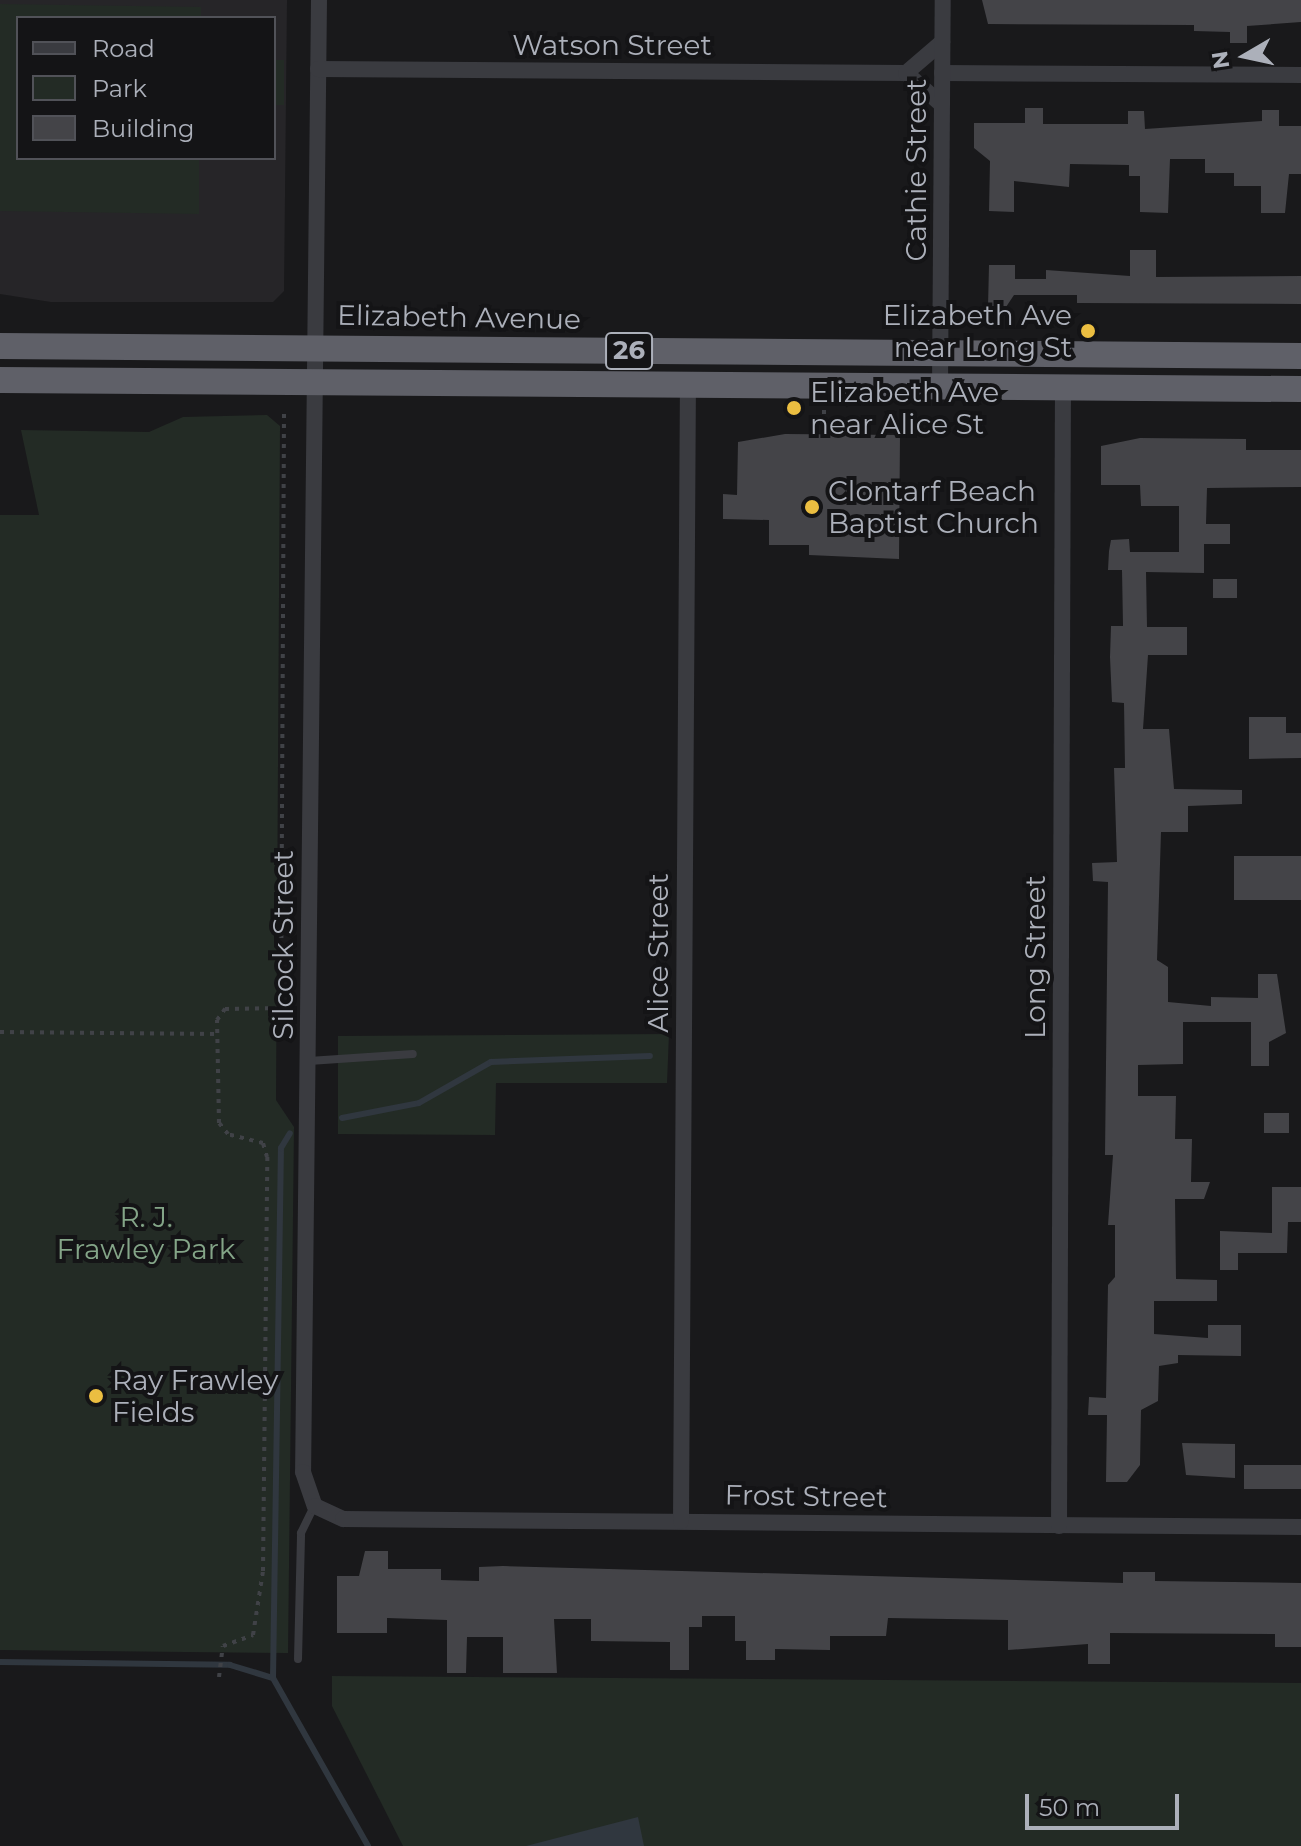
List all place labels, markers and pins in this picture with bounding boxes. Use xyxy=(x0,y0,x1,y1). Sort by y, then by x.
place label: Elizabeth Ave near Long St xyxy=(883,298,1072,364)
marker: Elizabeth Ave near Long St xyxy=(1079,322,1097,340)
place label: Elizabeth Ave near Alice St xyxy=(810,375,999,441)
marker: Elizabeth Ave near Alice St xyxy=(785,399,803,417)
place label: Clontarf Beach Baptist Church xyxy=(828,474,1039,540)
marker: Clontarf Beach Baptist Church xyxy=(803,498,821,516)
place label: Ray Frawley Fields xyxy=(112,1363,278,1429)
marker: Ray Frawley Fields xyxy=(87,1387,105,1405)

